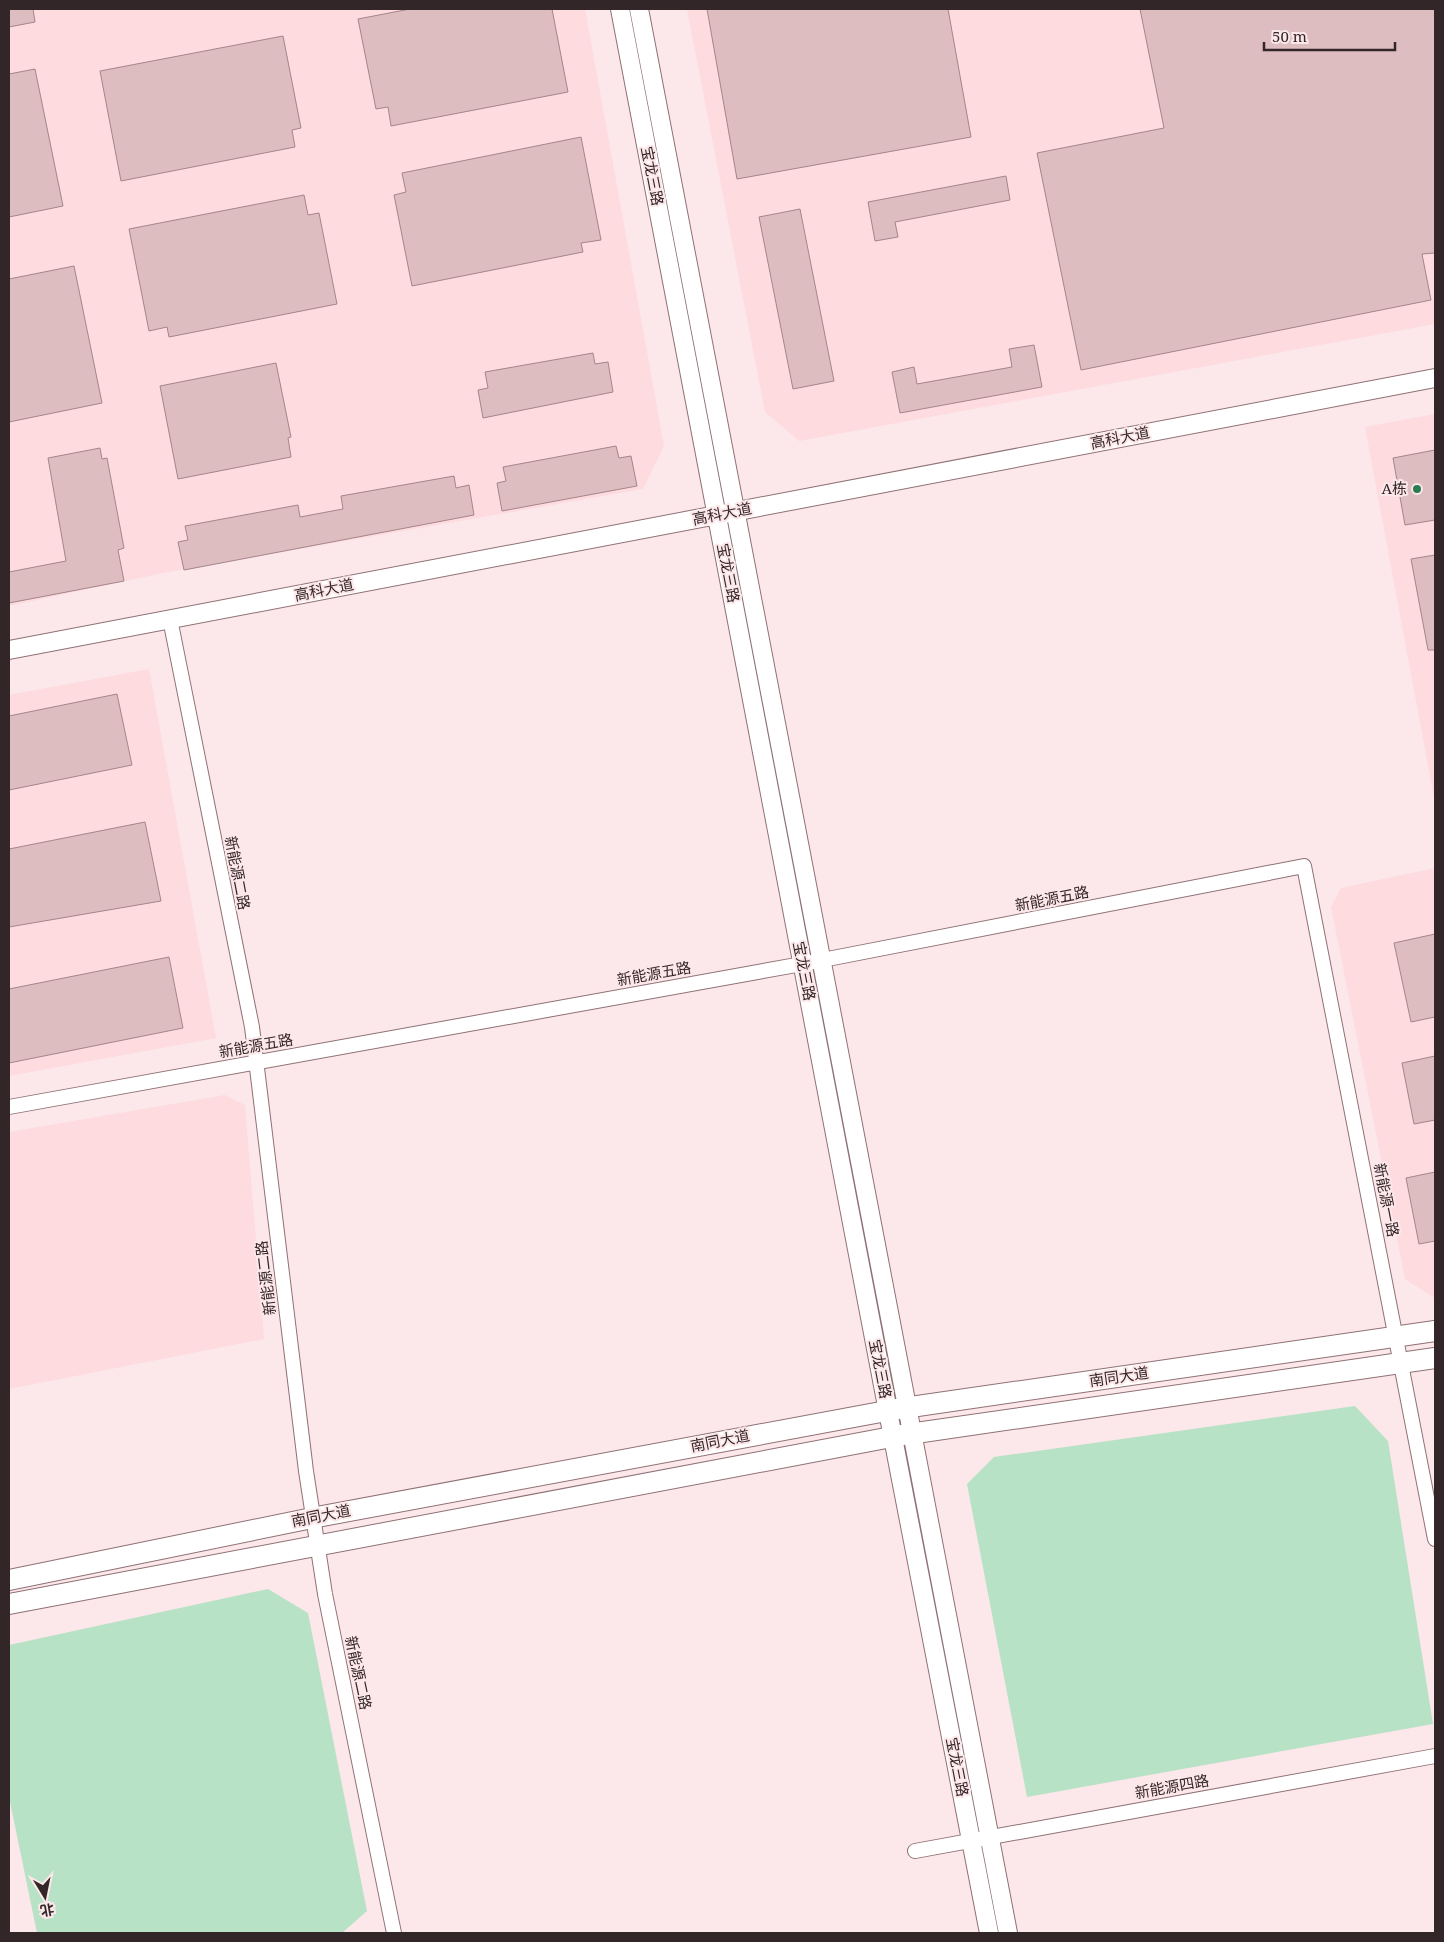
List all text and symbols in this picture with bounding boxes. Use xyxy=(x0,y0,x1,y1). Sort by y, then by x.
scale bar xyxy=(1264,20,1395,52)
text: 50 m xyxy=(1272,26,1307,46)
street label: 宝龙三路 xyxy=(637,144,669,207)
street label: 高科大道 xyxy=(1088,421,1151,453)
place label: A栋 xyxy=(1381,478,1407,498)
marker: A栋 xyxy=(1411,483,1423,495)
street label: 高科大道 xyxy=(690,497,753,529)
street label: 宝龙三路 xyxy=(713,541,745,604)
street label: 高科大道 xyxy=(292,573,355,605)
street label: 新能源二路 xyxy=(221,834,255,912)
street label: 新能源五路 xyxy=(1013,881,1091,915)
street label: 宝龙三路 xyxy=(789,939,821,1002)
street label: 新能源五路 xyxy=(615,957,693,989)
street label: 新能源五路 xyxy=(217,1029,295,1061)
street label: 新能源一路 xyxy=(1370,1161,1404,1239)
street label: 新能源二路 xyxy=(251,1240,280,1317)
street label: 宝龙三路 xyxy=(865,1337,897,1400)
street label: 南同大道 xyxy=(1088,1362,1150,1390)
street label: 南同大道 xyxy=(688,1424,751,1456)
street label: 南同大道 xyxy=(289,1499,352,1531)
street label: 新能源二路 xyxy=(341,1634,377,1712)
street label: 宝龙三路 xyxy=(942,1735,974,1798)
street label: 新能源四路 xyxy=(1133,1770,1211,1802)
north arrow xyxy=(20,1872,70,1922)
text: 北 xyxy=(39,1900,56,1921)

